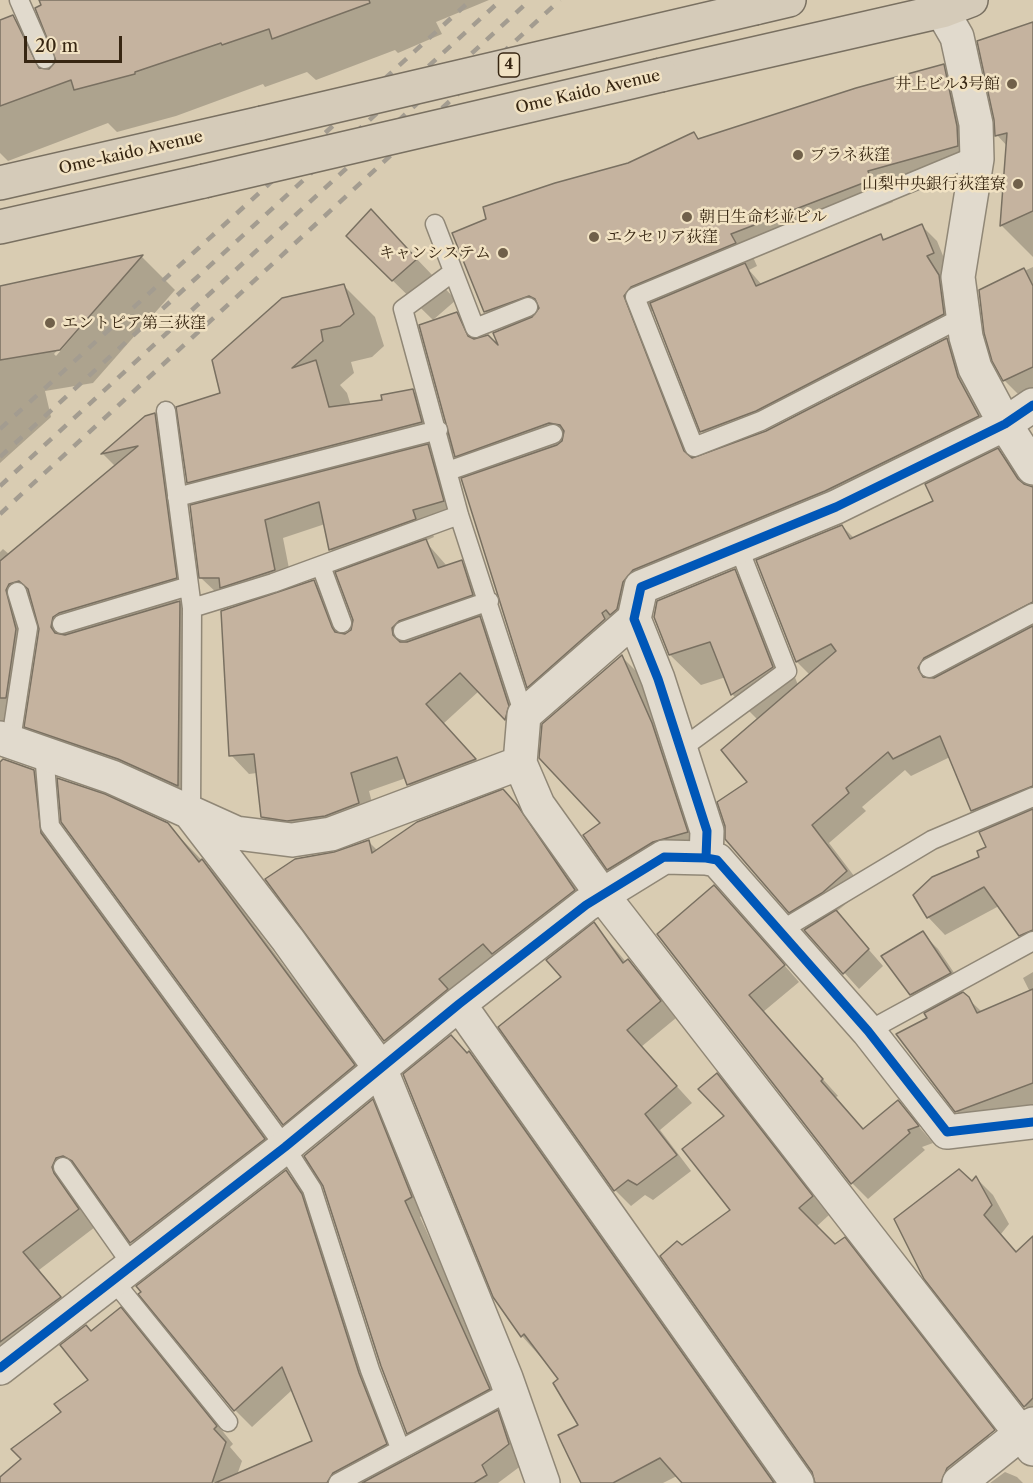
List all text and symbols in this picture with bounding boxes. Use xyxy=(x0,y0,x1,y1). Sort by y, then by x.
scale bar xyxy=(27,24,124,62)
text: 20 m xyxy=(35,35,78,57)
road number: 4 xyxy=(498,53,520,77)
street label: Ome Kaido Avenue xyxy=(514,66,662,118)
place label: 井上ビル3号館 xyxy=(895,74,1000,94)
marker: 井上ビル3号館 xyxy=(1005,77,1019,91)
street label: Ome-kaido Avenue xyxy=(57,127,205,179)
place label: プラネ荻窪 xyxy=(810,145,890,165)
marker: プラネ荻窪 xyxy=(791,148,805,162)
place label: 山梨中央銀行荻窪寮 xyxy=(862,174,1006,194)
marker: 山梨中央銀行荻窪寮 xyxy=(1011,177,1025,191)
place label: 朝日生命杉並ビル xyxy=(699,207,827,227)
marker: 朝日生命杉並ビル xyxy=(680,210,694,224)
place label: エクセリア荻窪 xyxy=(606,227,718,247)
marker: エクセリア荻窪 xyxy=(587,230,601,244)
place label: キャンシステム xyxy=(379,243,491,263)
marker: キャンシステム xyxy=(496,246,510,260)
place label: エントピア第三荻窪 xyxy=(62,313,206,333)
marker: エントピア第三荻窪 xyxy=(43,316,57,330)

